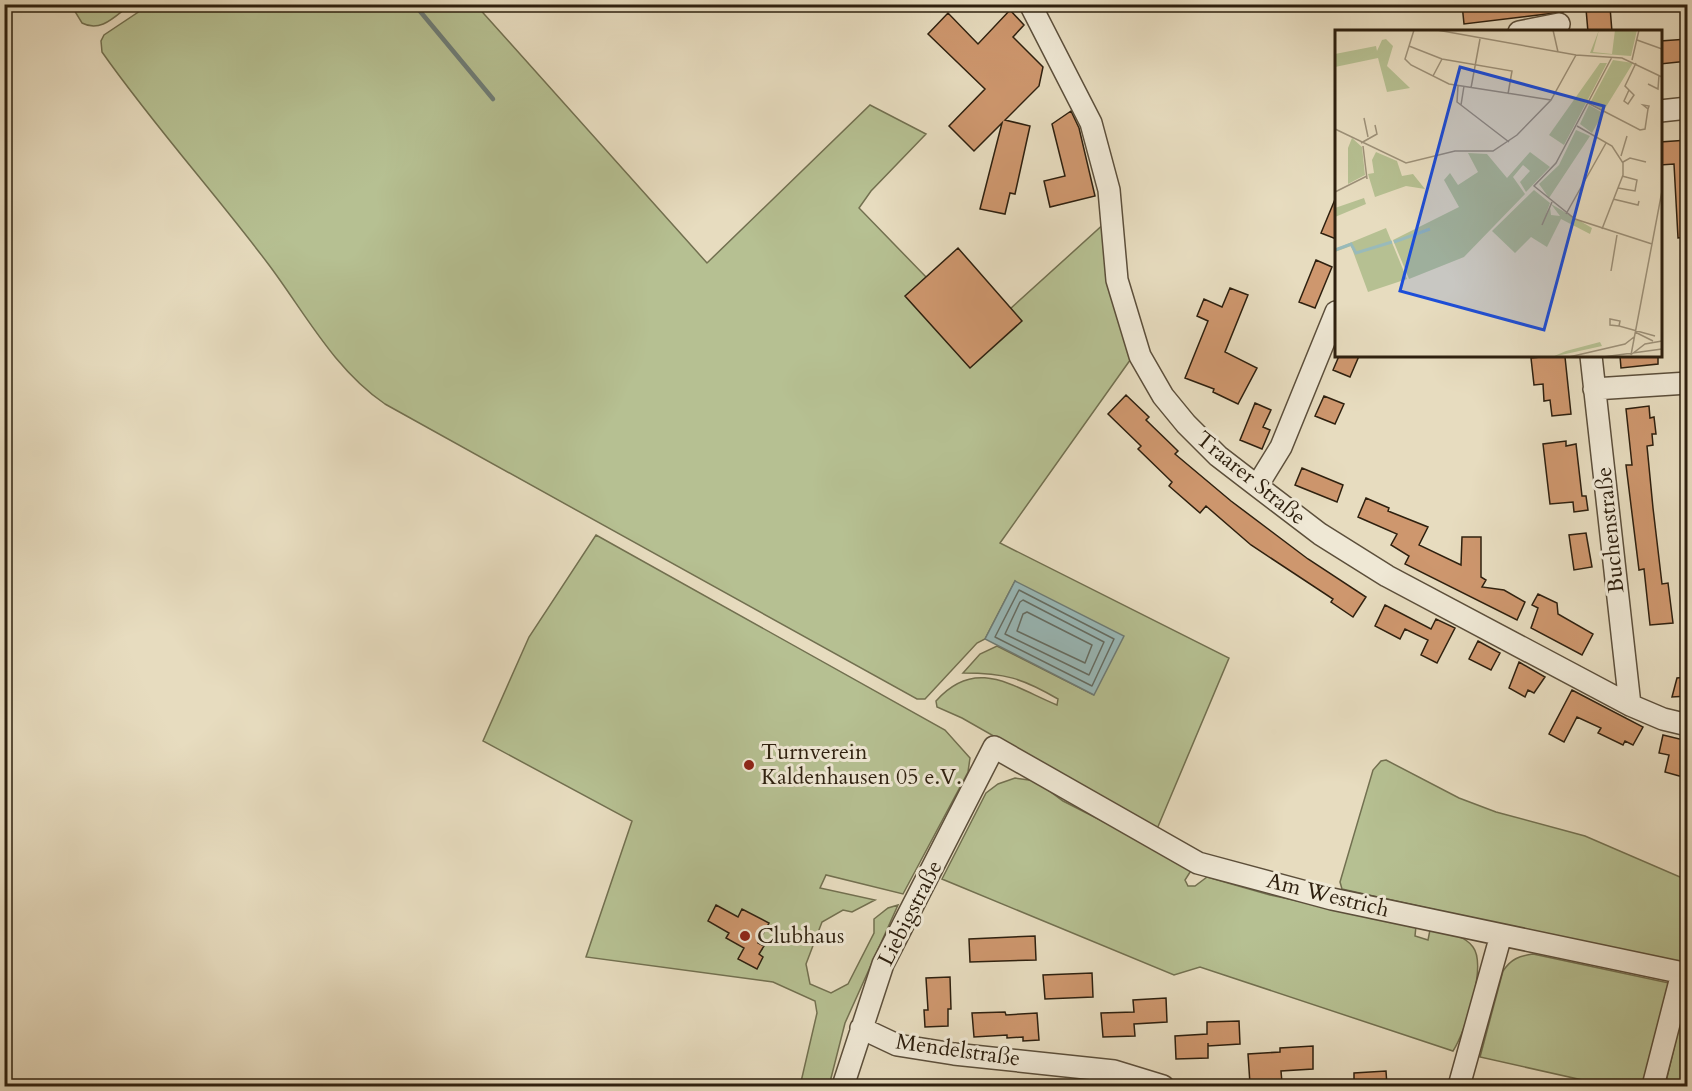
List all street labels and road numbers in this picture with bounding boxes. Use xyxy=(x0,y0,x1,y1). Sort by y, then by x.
street label: Traarer Straße xyxy=(1190,424,1312,532)
street label: Buchenstraße xyxy=(1588,465,1632,595)
street label: Liebigstraße xyxy=(871,855,949,971)
street label: Am Westrich xyxy=(1264,865,1392,925)
street label: Mendelstraße xyxy=(894,1026,1022,1074)

